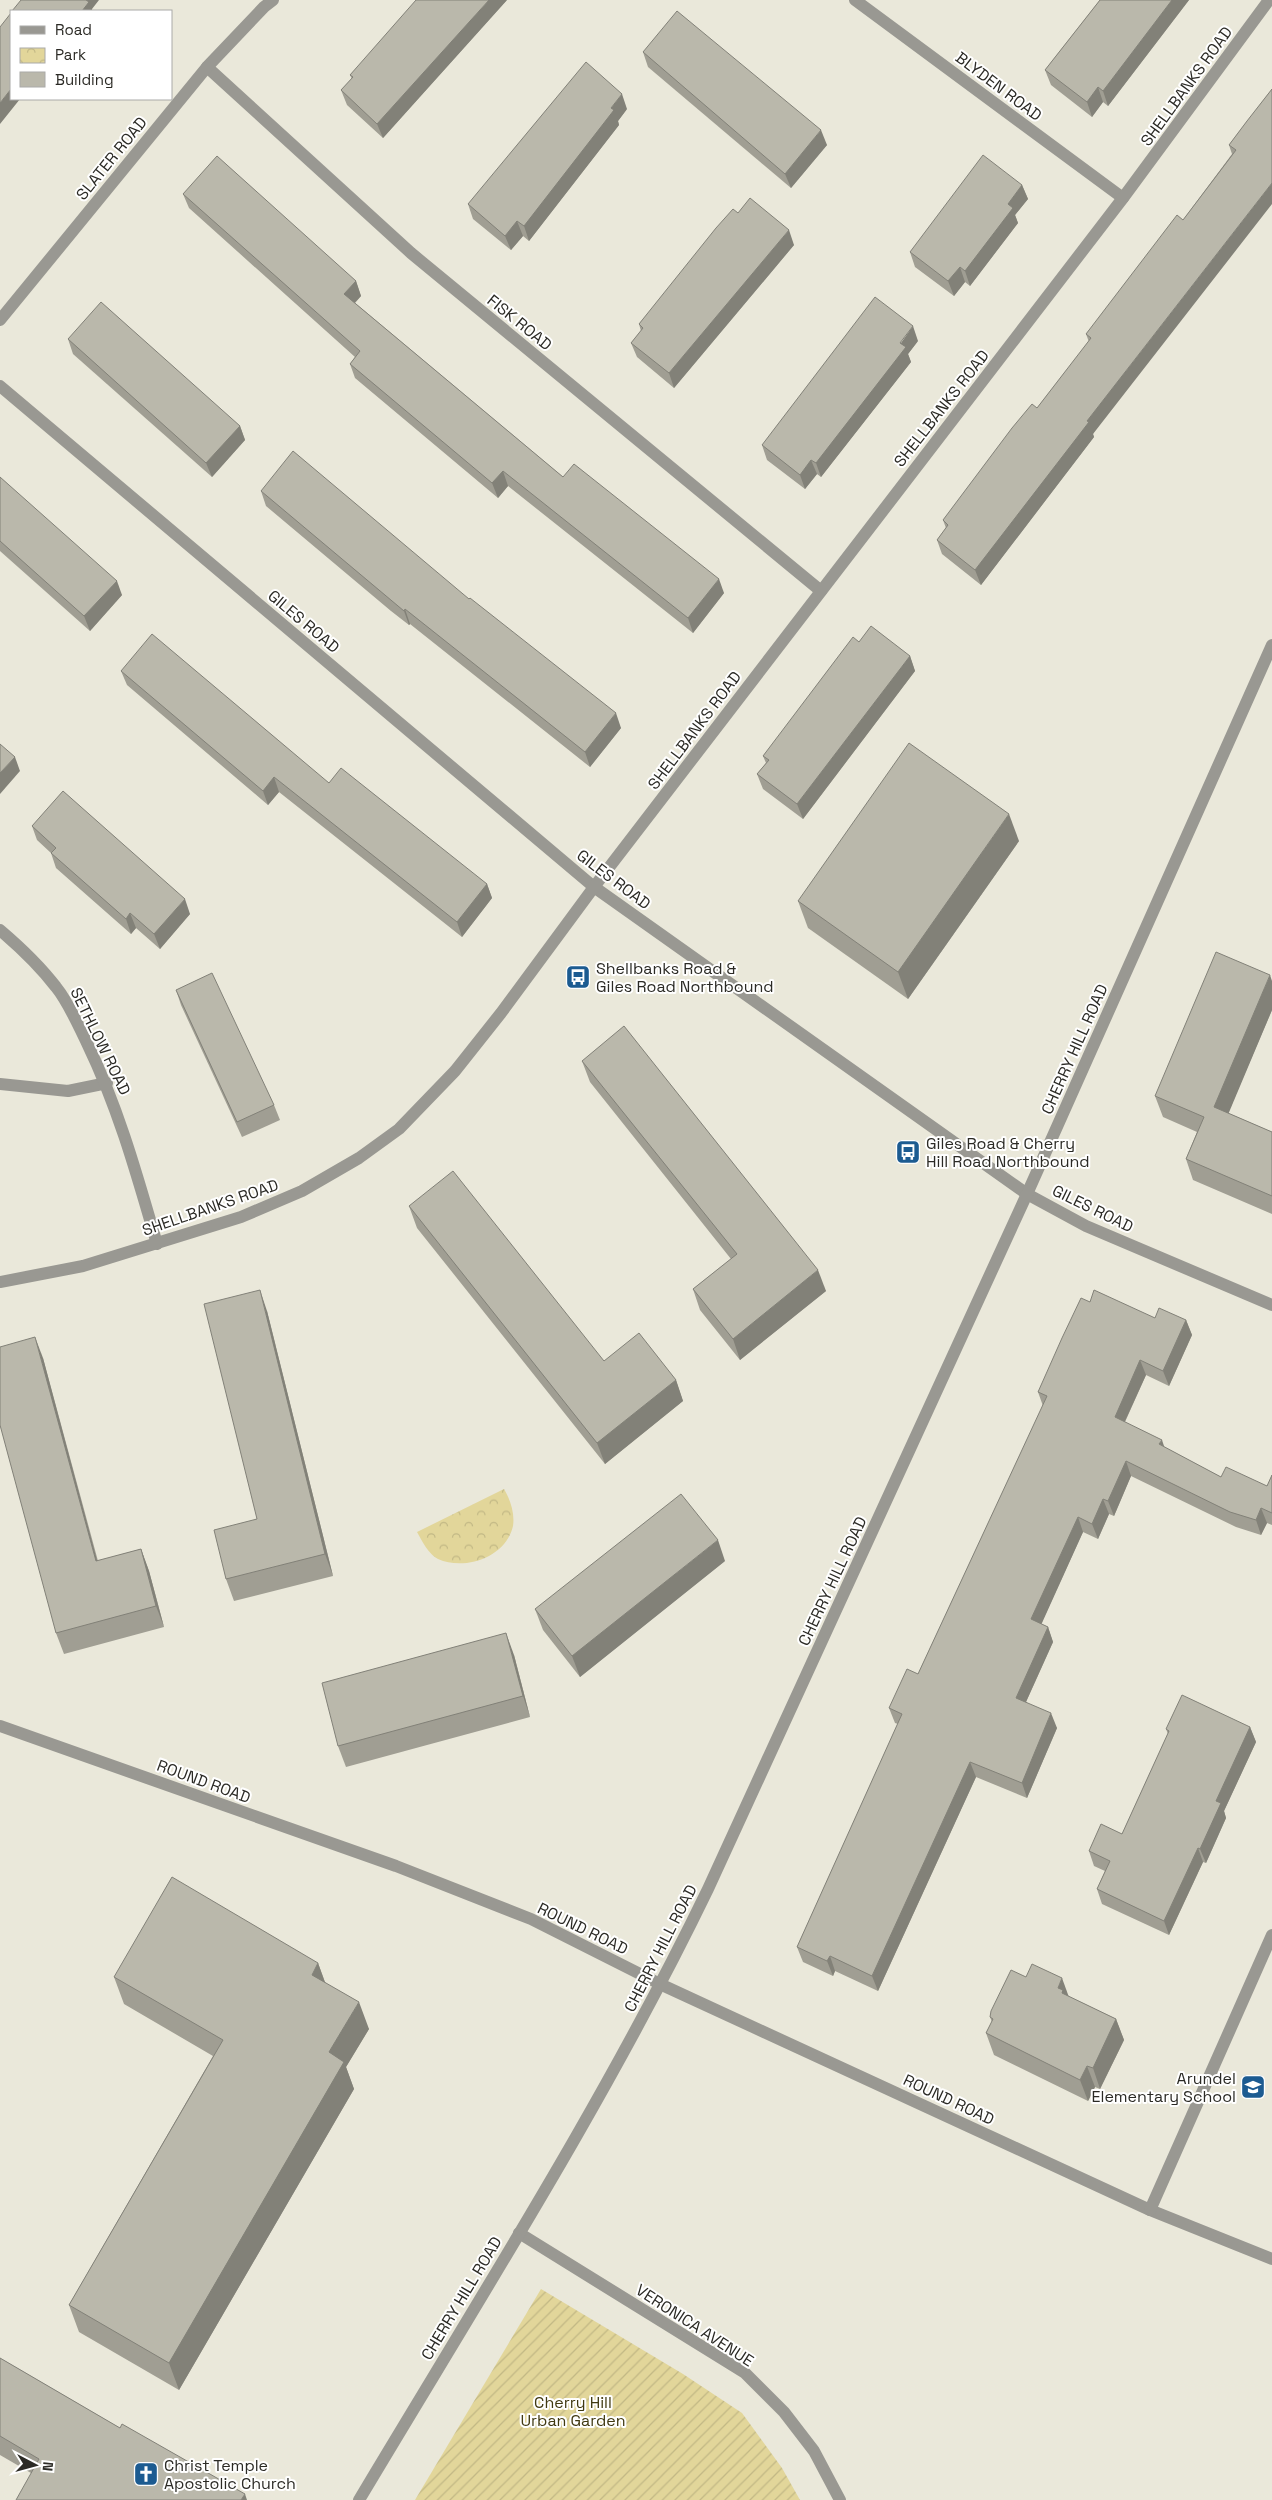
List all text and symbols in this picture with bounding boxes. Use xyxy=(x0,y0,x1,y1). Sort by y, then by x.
legend xyxy=(10,10,172,100)
text: Road xyxy=(55,20,92,39)
street label: SHELLBANKS ROAD xyxy=(1136,22,1237,150)
text: Park xyxy=(55,45,86,64)
street label: BLYDEN ROAD xyxy=(951,47,1046,126)
text: Building xyxy=(55,70,114,89)
street label: SLATER ROAD xyxy=(71,112,151,204)
street label: FISK ROAD xyxy=(483,290,556,355)
street label: SHELLBANKS ROAD xyxy=(889,346,994,471)
street label: GILES ROAD xyxy=(263,585,344,658)
street label: SHELLBANKS ROAD xyxy=(643,667,746,794)
street label: GILES ROAD xyxy=(572,845,655,914)
place label: Shellbanks Road & Giles Road Northbound xyxy=(596,958,774,997)
bus stop icon: Shellbanks Road & Giles Road Northbound xyxy=(565,964,591,990)
street label: CHERRY HILL ROAD xyxy=(1036,981,1113,1118)
street label: SETHLOW ROAD xyxy=(65,984,136,1098)
place label: Giles Road & Cherry Hill Road Northbound xyxy=(926,1133,1090,1172)
bus stop icon: Giles Road & Cherry Hill Road Northbound xyxy=(895,1139,921,1165)
street label: SHELLBANKS ROAD xyxy=(139,1174,281,1241)
street label: GILES ROAD xyxy=(1049,1180,1137,1237)
street label: CHERRY HILL ROAD xyxy=(793,1513,872,1649)
street label: ROUND ROAD xyxy=(154,1755,254,1808)
street label: CHERRY HILL ROAD xyxy=(619,1881,702,2016)
street label: ROUND ROAD xyxy=(534,1898,631,1959)
place label: Arundel Elementary School xyxy=(1091,2068,1236,2107)
street label: ROUND ROAD xyxy=(900,2069,998,2130)
school or university icon: Arundel Elementary School xyxy=(1240,2074,1266,2100)
street label: CHERRY HILL ROAD xyxy=(416,2233,507,2364)
street label: VERONICA AVENUE xyxy=(632,2279,758,2371)
park label: Cherry Hill Urban Garden xyxy=(520,2392,626,2431)
north arrow xyxy=(10,2440,60,2490)
place label: Christ Temple Apostolic Church xyxy=(164,2455,296,2494)
text: N xyxy=(38,2461,57,2472)
church icon: Christ Temple Apostolic Church xyxy=(133,2461,159,2487)

